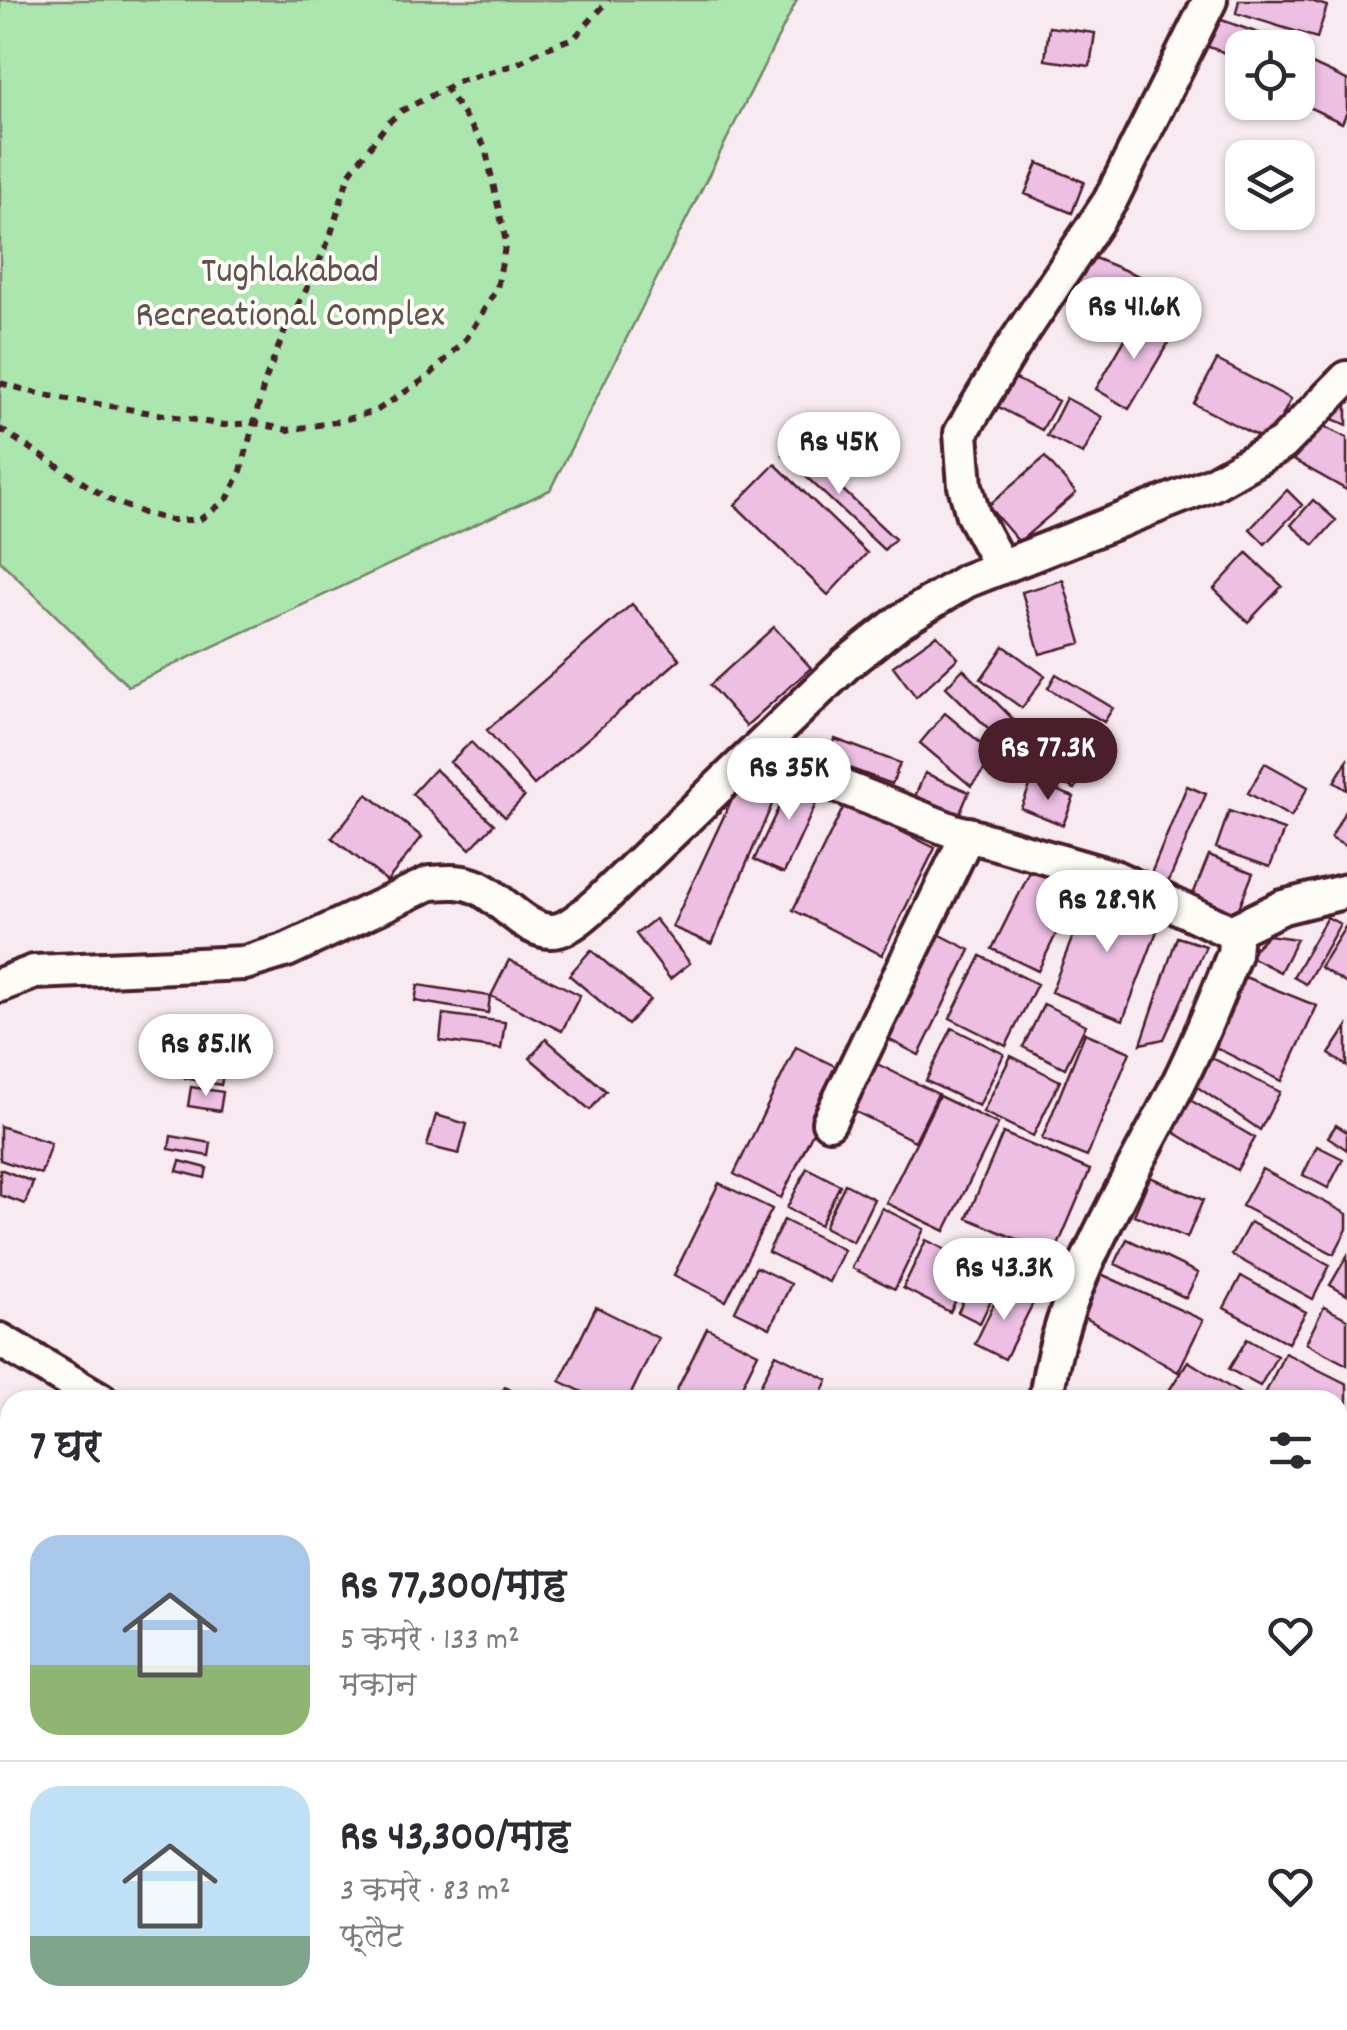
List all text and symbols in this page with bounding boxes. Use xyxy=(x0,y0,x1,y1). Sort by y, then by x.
map controls xyxy=(1225,30,1315,230)
button: locate xyxy=(1225,30,1315,120)
button: layers xyxy=(1225,140,1315,230)
park label: Tughlakabad Recreational Complex xyxy=(135,246,445,345)
pin: Rs 41.6K xyxy=(1031,277,1237,362)
text: Rs 41.6K xyxy=(1088,286,1180,332)
pin: Rs 45K xyxy=(758,412,920,497)
text: Rs 45K xyxy=(799,421,879,467)
pin: Rs 77.3K xyxy=(945,718,1151,803)
text: Rs 77.3K xyxy=(1000,727,1096,773)
pin: Rs 35K xyxy=(708,738,870,823)
text: Rs 35K xyxy=(749,747,829,793)
pin: Rs 28.9K xyxy=(1004,870,1210,955)
text: Rs 28.9K xyxy=(1058,879,1156,925)
pin: Rs 85.1K xyxy=(103,1014,309,1099)
text: Rs 85.1K xyxy=(160,1023,252,1069)
pin: Rs 43.3K xyxy=(901,1238,1107,1323)
text: Rs 43.3K xyxy=(955,1247,1053,1293)
text: 7 घर xyxy=(30,1420,101,1480)
icon: filters xyxy=(1263,1423,1318,1478)
text: Rs 77,300/माह xyxy=(340,1559,566,1619)
icon: home xyxy=(110,1575,230,1695)
icon: heart xyxy=(1263,1608,1318,1663)
text: 5 कमरे · 133 m² xyxy=(340,1619,520,1665)
text: मकान xyxy=(340,1665,416,1711)
text: Rs 43,300/माह xyxy=(340,1810,570,1870)
icon: home xyxy=(110,1826,230,1946)
icon: heart xyxy=(1263,1859,1318,1914)
text: 3 कमरे · 83 m² xyxy=(340,1870,511,1916)
text: फ़्लैट xyxy=(340,1916,403,1962)

